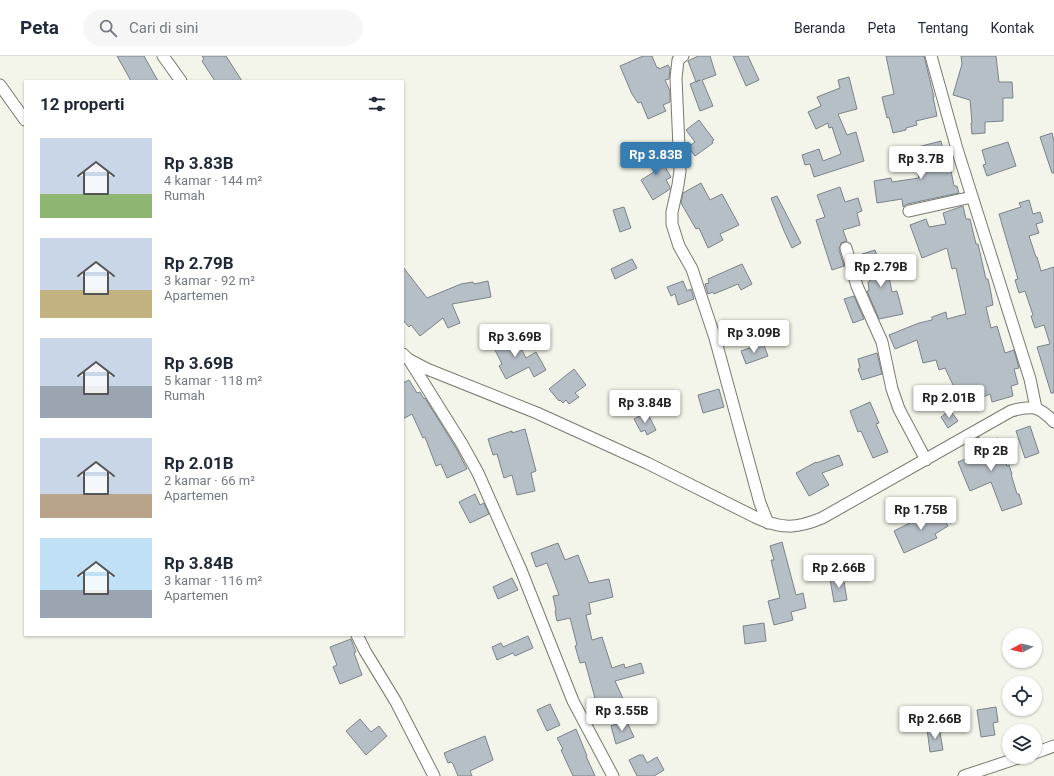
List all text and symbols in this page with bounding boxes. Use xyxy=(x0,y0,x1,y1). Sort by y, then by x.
search box xyxy=(83,10,363,46)
text: Peta xyxy=(20,16,59,39)
icon: search xyxy=(97,17,119,39)
text: Cari di sini xyxy=(129,19,199,37)
text: Beranda xyxy=(794,20,845,36)
text: Peta xyxy=(867,20,896,36)
text: Tentang xyxy=(918,20,968,36)
text: Kontak xyxy=(990,20,1034,36)
icon: filters xyxy=(366,93,388,115)
text: 12 properti xyxy=(40,94,125,114)
pin: Rp 3.83B xyxy=(615,142,697,176)
pin: Rp 3.7B xyxy=(884,146,958,180)
text: Rp 3.83B xyxy=(629,147,683,162)
text: Rp 3.7B xyxy=(898,151,944,166)
text: Rp 3.83B xyxy=(164,153,234,173)
icon: home xyxy=(72,154,120,202)
text: 4 kamar · 144 m² xyxy=(164,173,262,188)
text: Rumah xyxy=(164,188,205,203)
text: Rp 2.79B xyxy=(164,253,234,273)
icon: home xyxy=(72,254,120,302)
pin: Rp 2.79B xyxy=(840,254,922,288)
text: Rp 2.79B xyxy=(854,259,908,274)
text: 3 kamar · 92 m² xyxy=(164,273,255,288)
text: Apartemen xyxy=(164,288,228,303)
pin: Rp 3.09B xyxy=(713,320,795,354)
pin: Rp 3.69B xyxy=(474,324,556,358)
text: Rp 3.09B xyxy=(727,325,781,340)
text: Rp 3.69B xyxy=(488,329,542,344)
text: Rp 3.69B xyxy=(164,353,234,373)
icon: home xyxy=(72,354,120,402)
text: 5 kamar · 118 m² xyxy=(164,373,262,388)
pin: Rp 2.01B xyxy=(908,385,990,419)
text: Rumah xyxy=(164,388,205,403)
pin: Rp 3.84B xyxy=(604,390,686,424)
text: Rp 2.01B xyxy=(922,390,976,405)
text: Rp 3.84B xyxy=(618,395,672,410)
pin: Rp 2B xyxy=(963,438,1019,472)
text: Rp 2B xyxy=(974,443,1008,458)
text: Rp 2.01B xyxy=(164,453,234,473)
icon: home xyxy=(72,454,120,502)
text: 2 kamar · 66 m² xyxy=(164,473,255,488)
text: Apartemen xyxy=(164,488,228,503)
pin: Rp 1.75B xyxy=(880,497,962,531)
text: Rp 1.75B xyxy=(894,502,948,517)
text: Rp 3.84B xyxy=(164,553,234,573)
icon: home xyxy=(72,554,120,602)
pin: Rp 2.66B xyxy=(798,555,880,589)
text: Rp 2.66B xyxy=(812,560,866,575)
text: 3 kamar · 116 m² xyxy=(164,573,262,588)
text: Apartemen xyxy=(164,588,228,603)
north arrow xyxy=(1002,628,1042,668)
map controls xyxy=(1002,628,1042,764)
button: locate xyxy=(1002,676,1042,716)
pin: Rp 3.55B xyxy=(581,698,663,732)
text: Rp 3.55B xyxy=(595,703,649,718)
pin: Rp 2.66B xyxy=(894,706,976,740)
text: Rp 2.66B xyxy=(908,711,962,726)
button: layers xyxy=(1002,724,1042,764)

